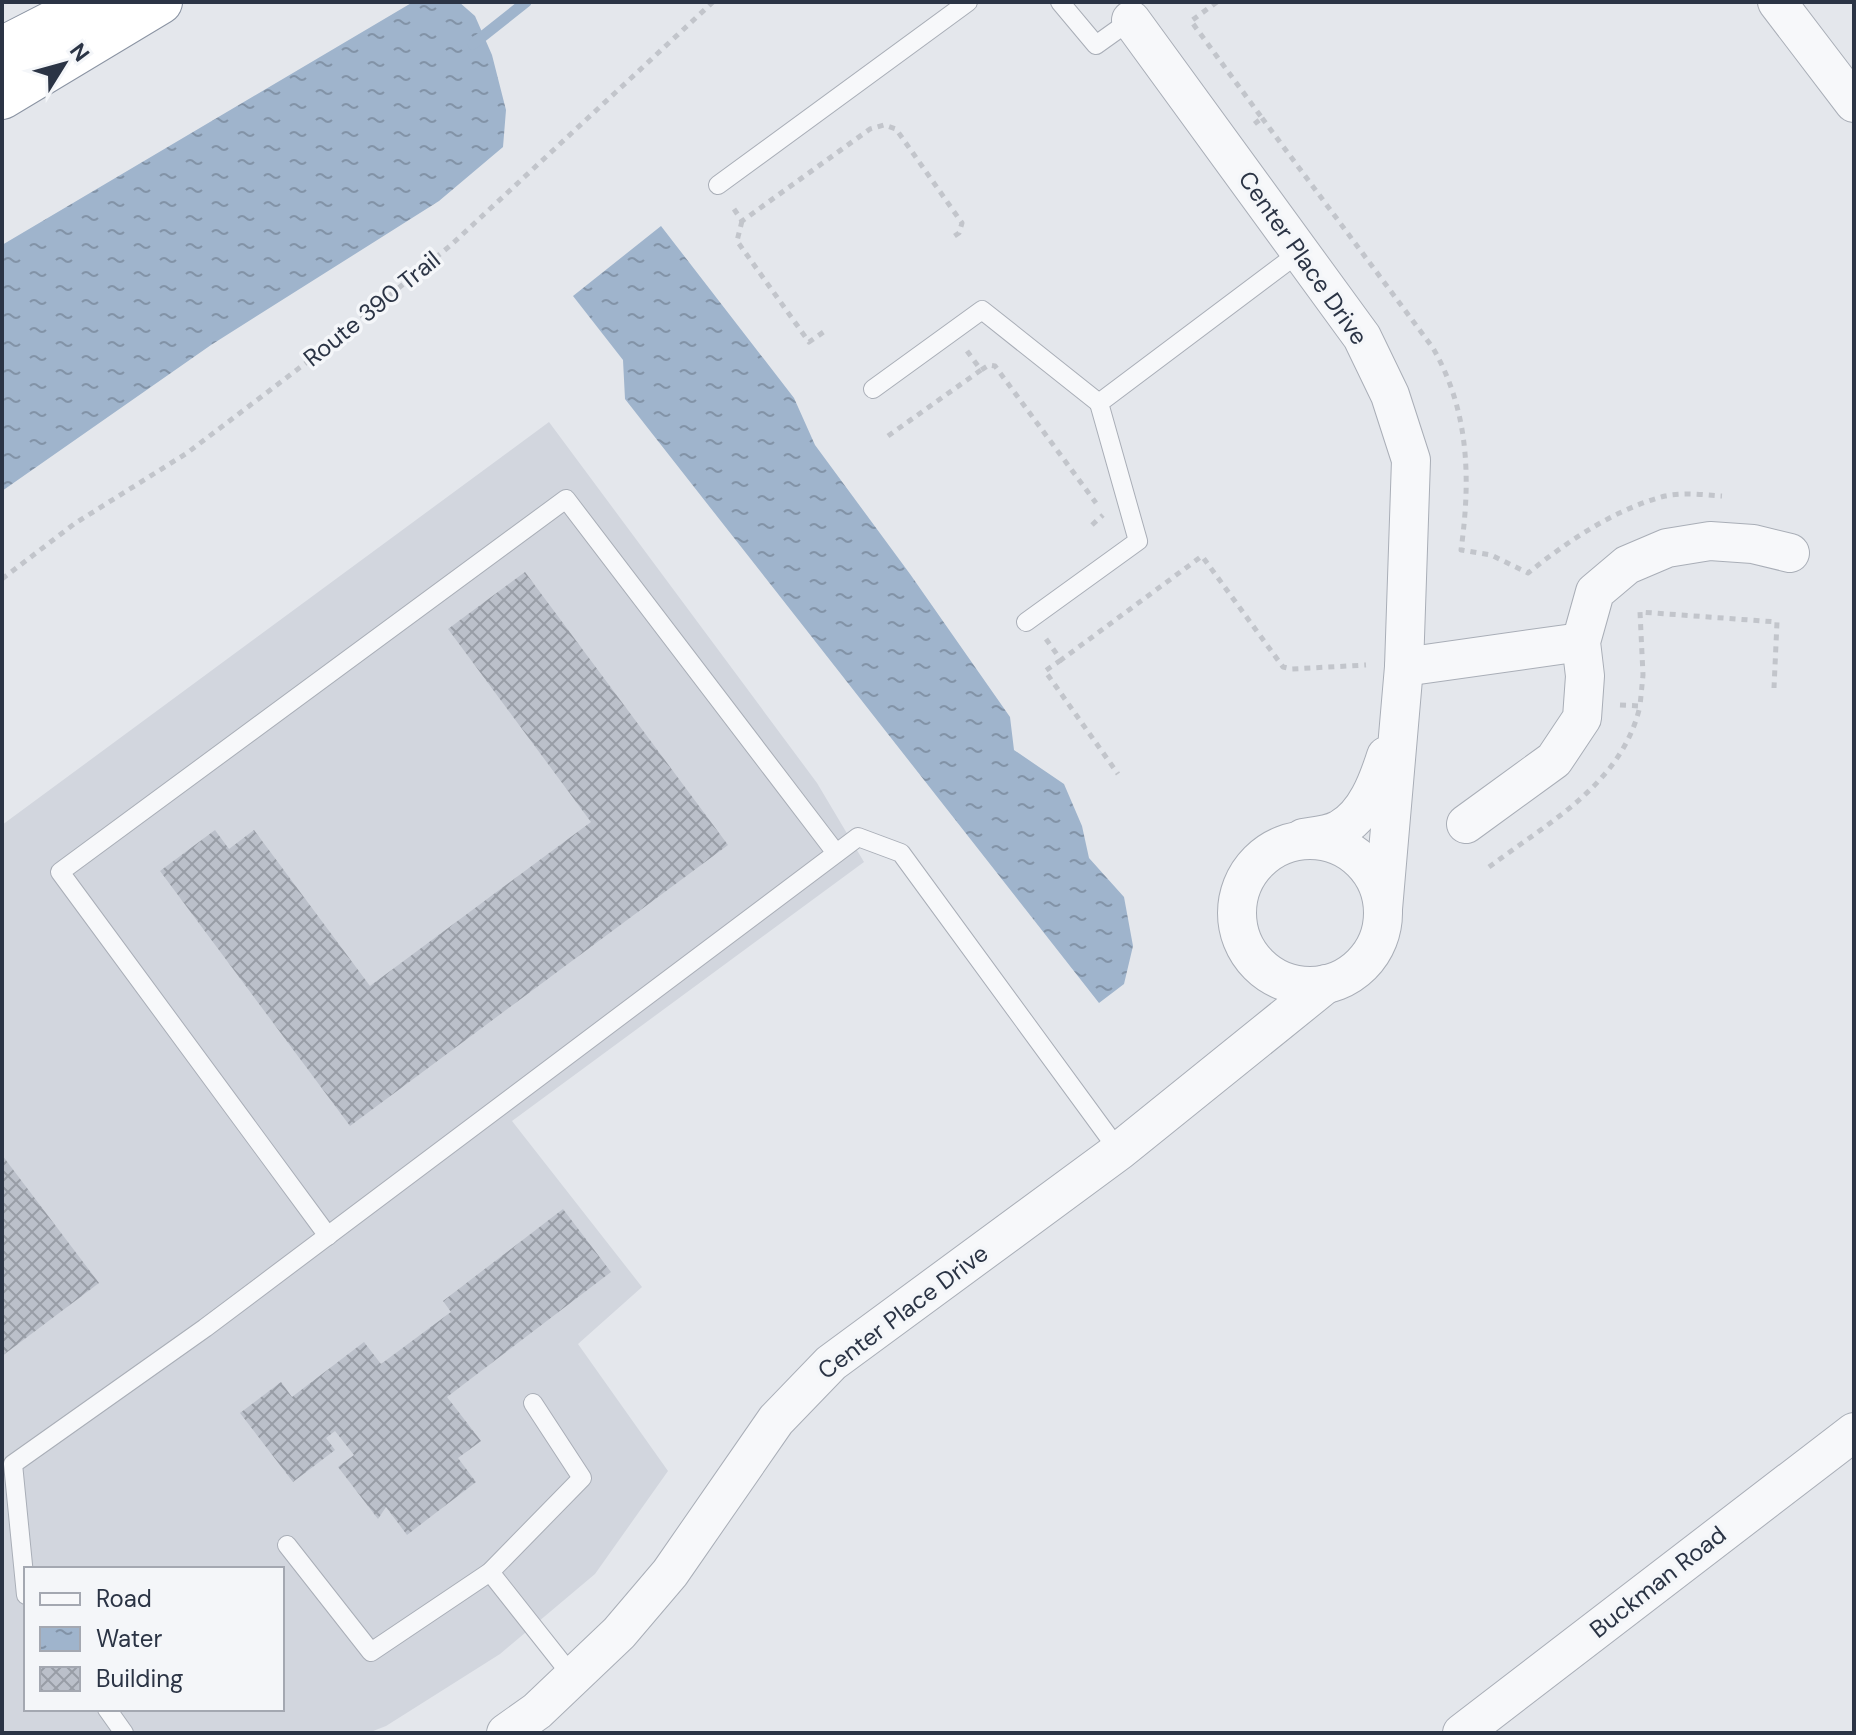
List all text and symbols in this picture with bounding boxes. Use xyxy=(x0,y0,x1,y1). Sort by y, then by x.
north arrow xyxy=(24,24,104,104)
text: N xyxy=(63,37,96,67)
street label: Center Place Drive xyxy=(1232,165,1375,351)
street label: Route 390 Trail xyxy=(297,244,446,373)
street label: Center Place Drive xyxy=(811,1237,994,1386)
street label: Buckman Road xyxy=(1583,1519,1732,1644)
legend xyxy=(24,1567,284,1711)
text: Road xyxy=(96,1583,152,1614)
text: Water xyxy=(96,1623,162,1654)
text: Building xyxy=(96,1663,183,1694)

